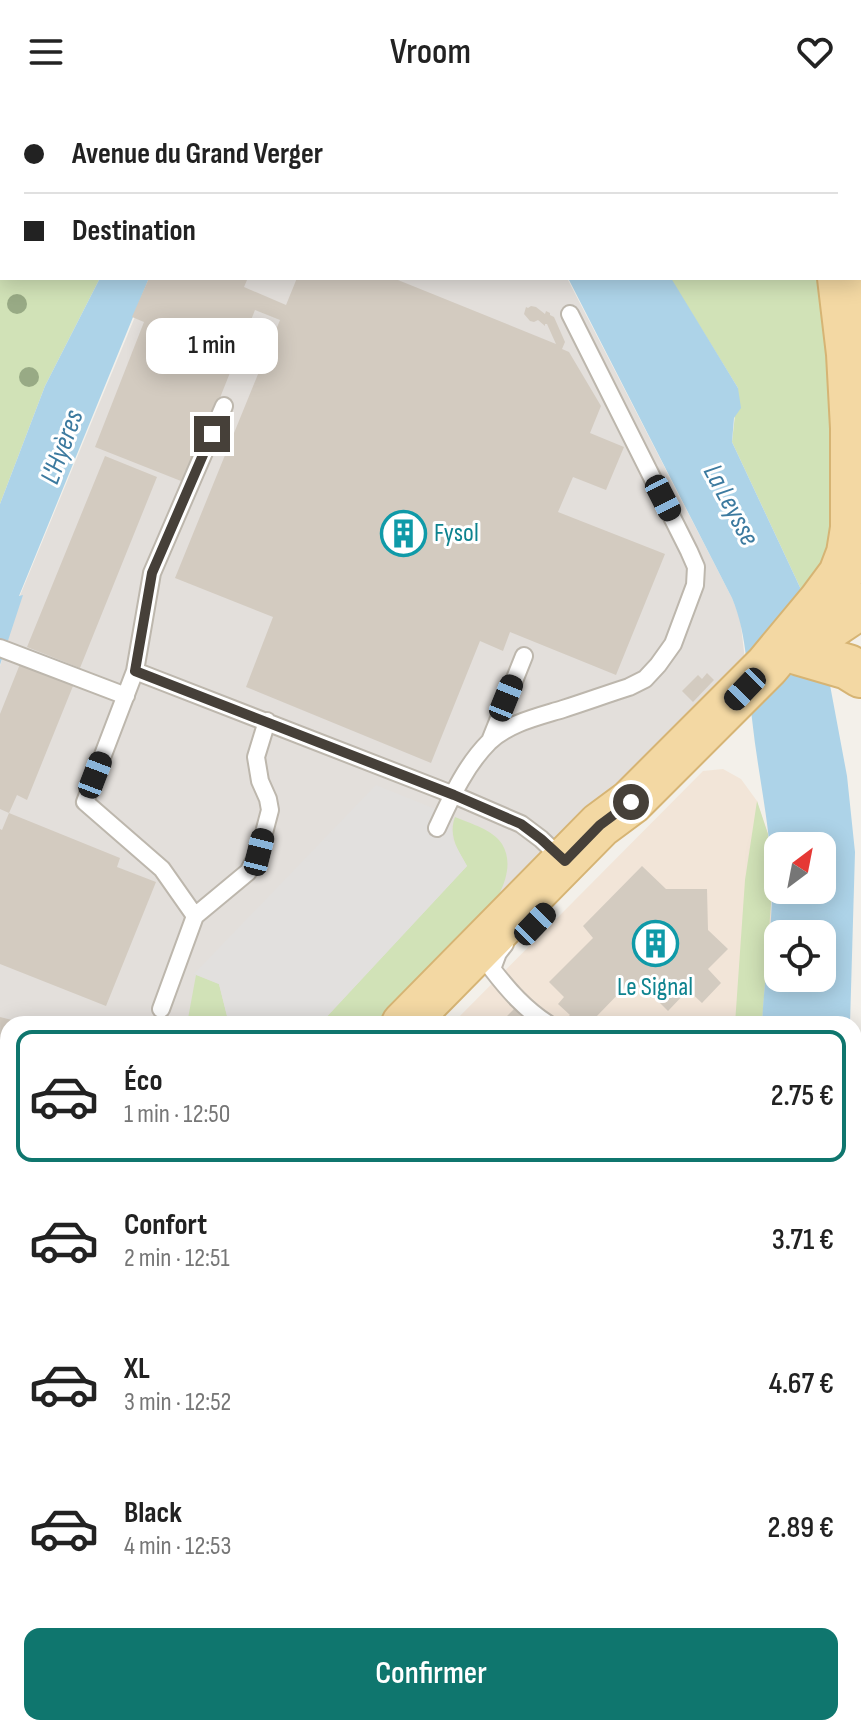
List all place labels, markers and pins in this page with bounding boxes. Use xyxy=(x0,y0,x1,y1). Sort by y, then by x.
building icon: Fysol xyxy=(379,509,427,557)
place label: Fysol xyxy=(434,518,479,549)
building icon: Le Signal xyxy=(631,920,679,968)
place label: Le Signal xyxy=(617,972,693,1003)

